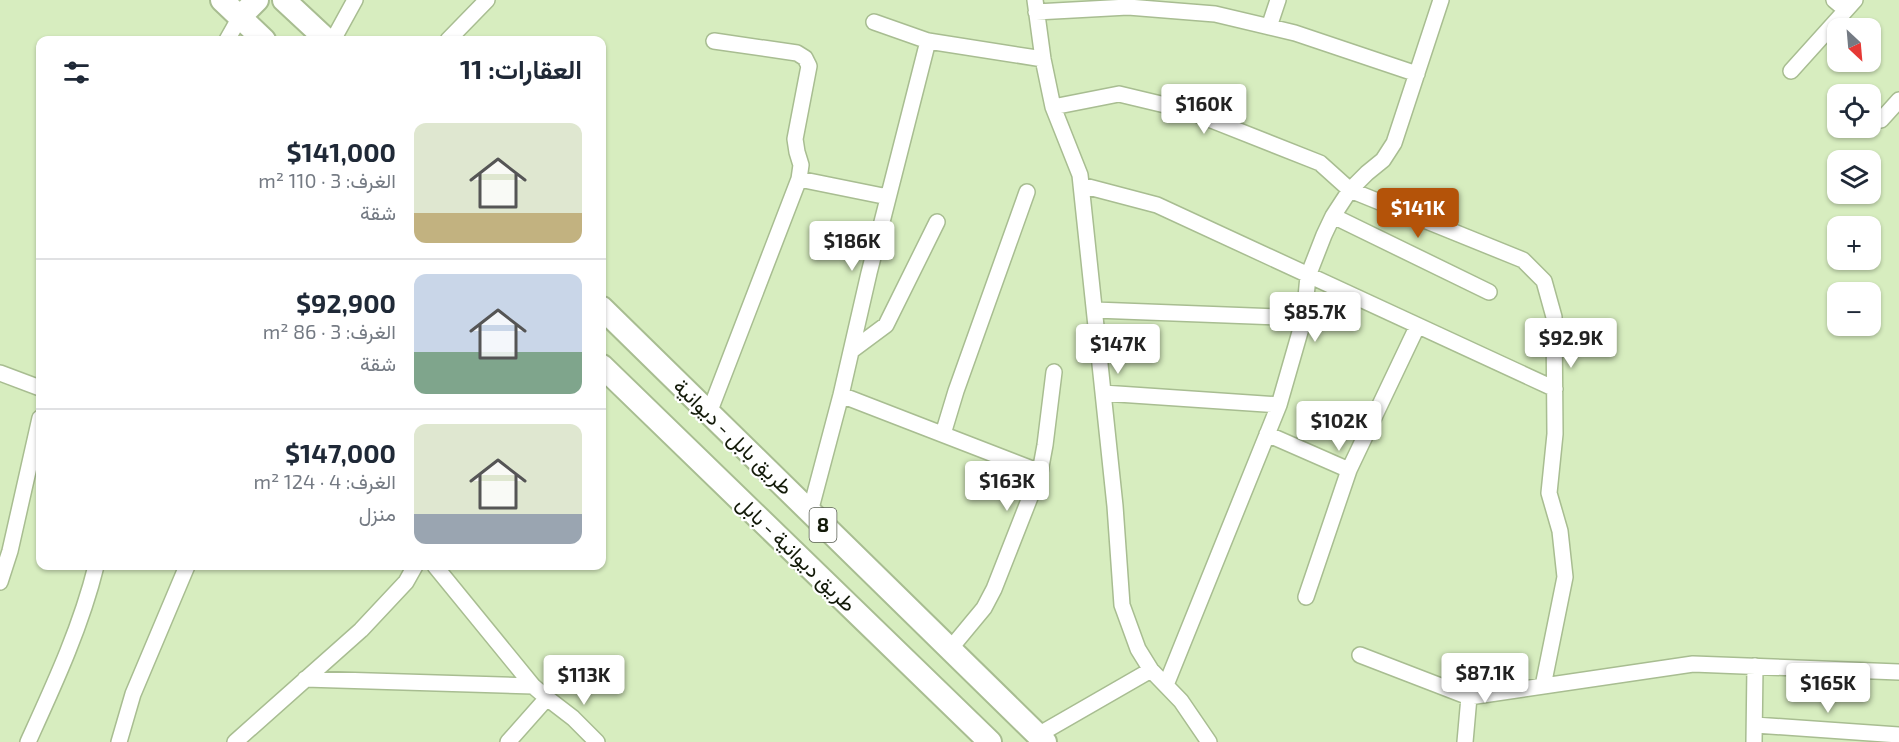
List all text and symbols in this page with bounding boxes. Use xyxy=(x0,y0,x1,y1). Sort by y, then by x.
north arrow xyxy=(1827,18,1881,72)
map controls xyxy=(1827,18,1881,336)
text: العقارات: 11 xyxy=(460,53,582,84)
icon: filters xyxy=(60,56,93,89)
pin: $160K xyxy=(1162,84,1246,135)
button: locate xyxy=(1827,84,1881,138)
text: $160K xyxy=(1175,91,1233,115)
text: $141,000 xyxy=(286,136,396,167)
icon: home xyxy=(462,147,534,219)
button: layers xyxy=(1827,150,1881,204)
text: الغرف: 3 · 110 m² xyxy=(258,168,396,192)
pin: $141K xyxy=(1376,188,1460,239)
text: $141K xyxy=(1391,195,1445,219)
text: شقة xyxy=(360,200,396,224)
button: + xyxy=(1827,216,1881,270)
pin: $186K xyxy=(810,221,894,272)
text: $186K xyxy=(823,228,881,252)
button: − xyxy=(1827,282,1881,336)
text: $92,900 xyxy=(296,287,396,318)
pin: $85.7K xyxy=(1266,292,1364,343)
icon: home xyxy=(462,298,534,370)
text: $85.7K xyxy=(1284,299,1346,323)
pin: $92.9K xyxy=(1522,318,1620,369)
text: الغرف: 3 · 86 m² xyxy=(263,319,396,343)
pin: $147K xyxy=(1076,324,1160,375)
text: $92.9K xyxy=(1539,325,1603,349)
text: $147K xyxy=(1090,331,1146,355)
text: شقة xyxy=(360,351,396,375)
street label: طريق بابل - ديوانية xyxy=(668,373,799,501)
pin: $102K xyxy=(1297,401,1381,452)
text: $102K xyxy=(1310,408,1368,432)
text: $147,000 xyxy=(285,437,396,468)
icon: home xyxy=(462,448,534,520)
pin: $163K xyxy=(965,461,1049,512)
text: $163K xyxy=(979,468,1035,492)
text: الغرف: 4 · 124 m² xyxy=(254,469,396,493)
street label: طريق ديوانية - بابل xyxy=(731,490,862,618)
text: منزل xyxy=(359,501,396,525)
road number: 8 xyxy=(810,508,836,542)
pin: $87.1K xyxy=(1436,653,1534,704)
pin: $113K xyxy=(542,655,626,706)
text: $87.1K xyxy=(1455,660,1515,684)
text: $113K xyxy=(558,662,610,686)
pin: $165K xyxy=(1786,663,1870,714)
text: $165K xyxy=(1800,670,1856,694)

